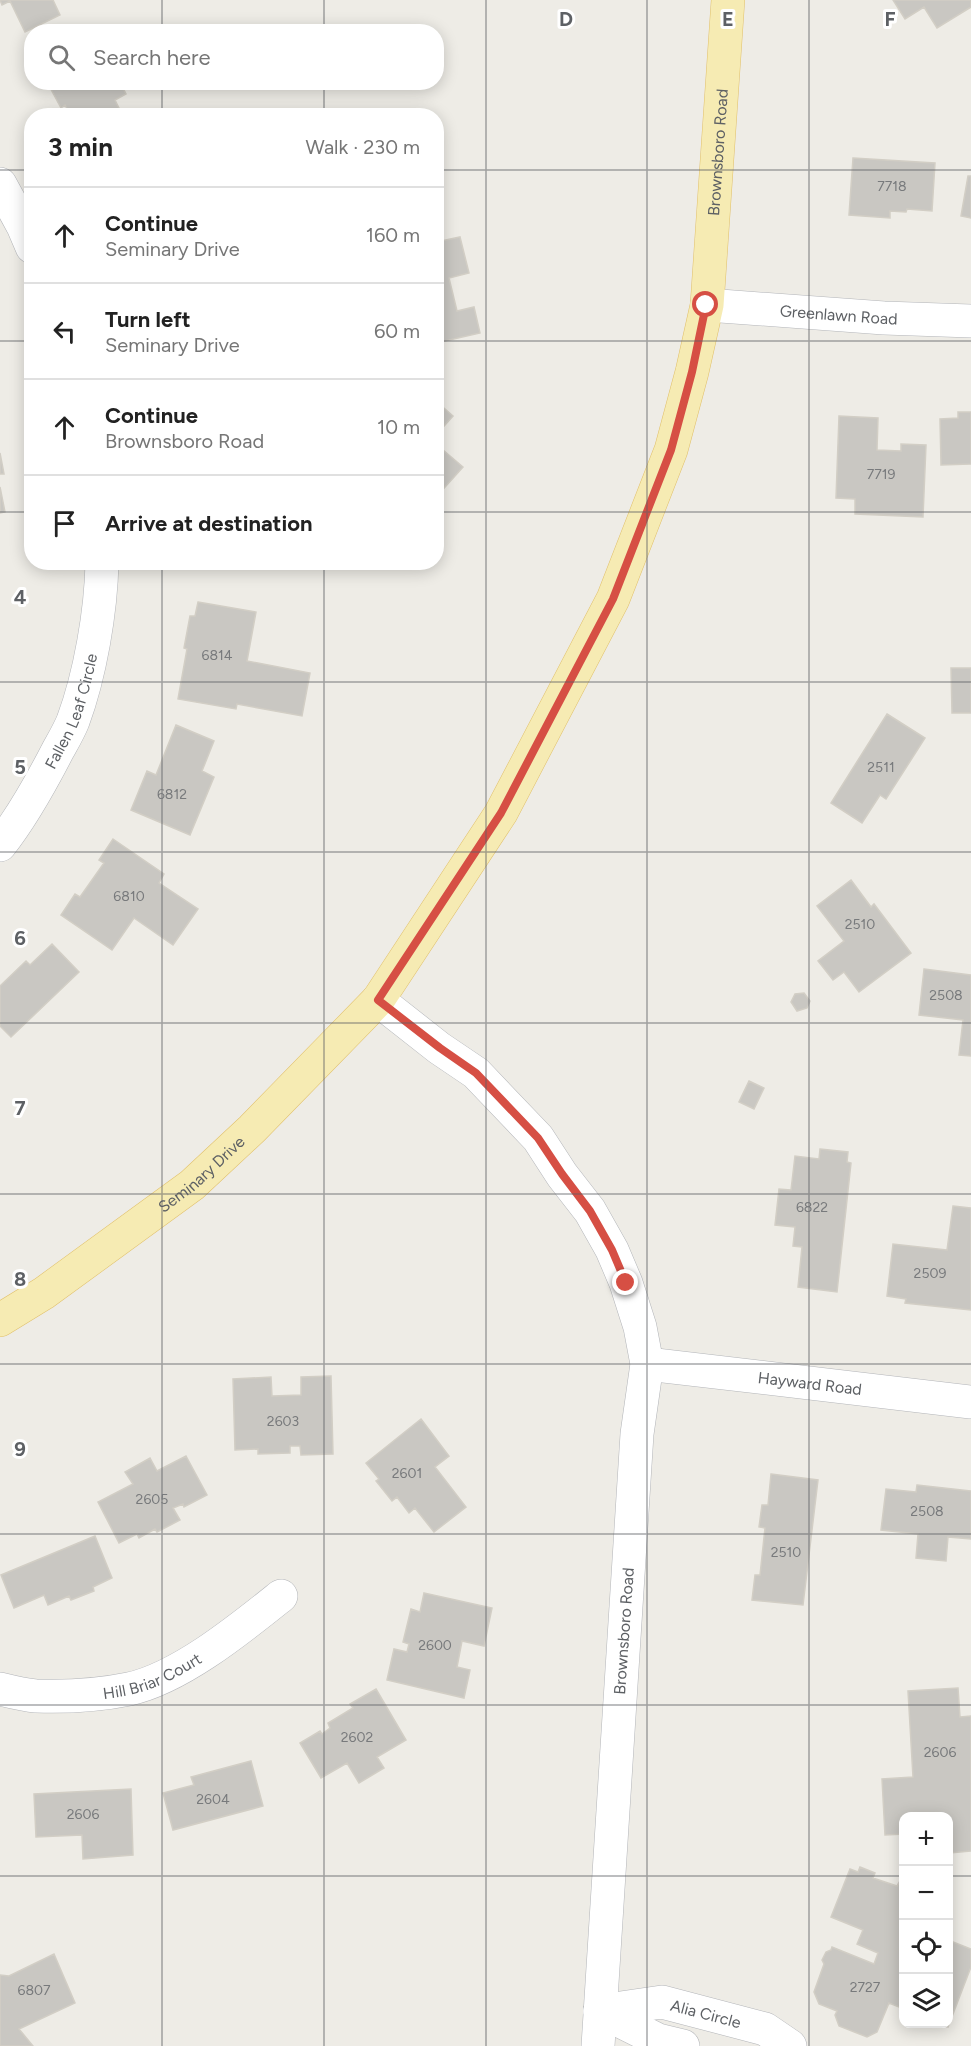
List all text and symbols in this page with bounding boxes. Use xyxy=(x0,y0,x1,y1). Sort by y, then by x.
text: D xyxy=(559,7,573,31)
text: E xyxy=(722,7,734,31)
text: F xyxy=(884,7,896,31)
search box xyxy=(24,24,444,90)
icon: search xyxy=(45,41,78,74)
text: Search here xyxy=(93,44,211,71)
street label: Brownsboro Road xyxy=(704,88,731,217)
text: 3 min xyxy=(48,131,113,163)
text: Walk · 230 m xyxy=(306,135,420,159)
house number: 7718 xyxy=(877,178,907,195)
text: Continue xyxy=(105,210,198,237)
icon: ahead xyxy=(48,219,81,252)
text: 160 m xyxy=(366,223,420,247)
text: Seminary Drive xyxy=(105,237,240,261)
route start xyxy=(692,291,718,317)
street label: Greenlawn Road xyxy=(779,301,898,328)
text: Turn left xyxy=(105,306,191,333)
icon: left xyxy=(48,315,81,348)
text: 60 m xyxy=(374,319,420,343)
text: Seminary Drive xyxy=(105,333,240,357)
text: Continue xyxy=(105,402,198,429)
icon: ahead xyxy=(48,411,81,444)
text: 10 m xyxy=(377,415,420,439)
text: Brownsboro Road xyxy=(105,429,264,453)
house number: 7719 xyxy=(867,466,895,483)
icon: arrive xyxy=(48,507,81,540)
text: Arrive at destination xyxy=(105,510,313,537)
text: 4 xyxy=(14,585,27,609)
house number: 6814 xyxy=(202,647,233,664)
street label: Fallen Leaf Circle xyxy=(41,652,101,772)
text: 5 xyxy=(14,755,26,779)
house number: 2511 xyxy=(867,759,895,776)
house number: 6812 xyxy=(157,786,187,803)
house number: 6810 xyxy=(113,888,145,905)
house number: 2510 xyxy=(845,916,875,933)
text: 6 xyxy=(14,926,26,950)
house number: 2508 xyxy=(929,987,963,1004)
text: 7 xyxy=(14,1096,26,1120)
street label: Seminary Drive xyxy=(154,1131,248,1216)
house number: 6822 xyxy=(796,1199,828,1216)
house number: 2509 xyxy=(914,1265,946,1282)
text: 8 xyxy=(14,1267,26,1291)
route end xyxy=(612,1269,638,1295)
street label: Hayward Road xyxy=(757,1368,863,1399)
house number: 2603 xyxy=(267,1413,299,1430)
text: 9 xyxy=(14,1437,26,1461)
house number: 2601 xyxy=(392,1465,422,1482)
house number: 2605 xyxy=(136,1491,168,1508)
house number: 2508 xyxy=(910,1503,944,1520)
house number: 2510 xyxy=(771,1544,801,1561)
street label: Brownsboro Road xyxy=(610,1567,638,1695)
house number: 2600 xyxy=(418,1637,452,1654)
street label: Hill Briar Court xyxy=(102,1649,205,1703)
house number: 2602 xyxy=(341,1729,373,1746)
house number: 2606 xyxy=(924,1744,956,1761)
house number: 2604 xyxy=(196,1791,230,1808)
house number: 2606 xyxy=(67,1806,99,1823)
map controls xyxy=(899,1812,953,2028)
button: + xyxy=(899,1812,953,1866)
button: − xyxy=(899,1866,953,1920)
button: locate xyxy=(899,1920,953,1974)
button: layers xyxy=(899,1974,953,2028)
house number: 2727 xyxy=(850,1979,881,1996)
house number: 6807 xyxy=(17,1982,51,1999)
street label: Alia Circle xyxy=(669,1995,743,2032)

